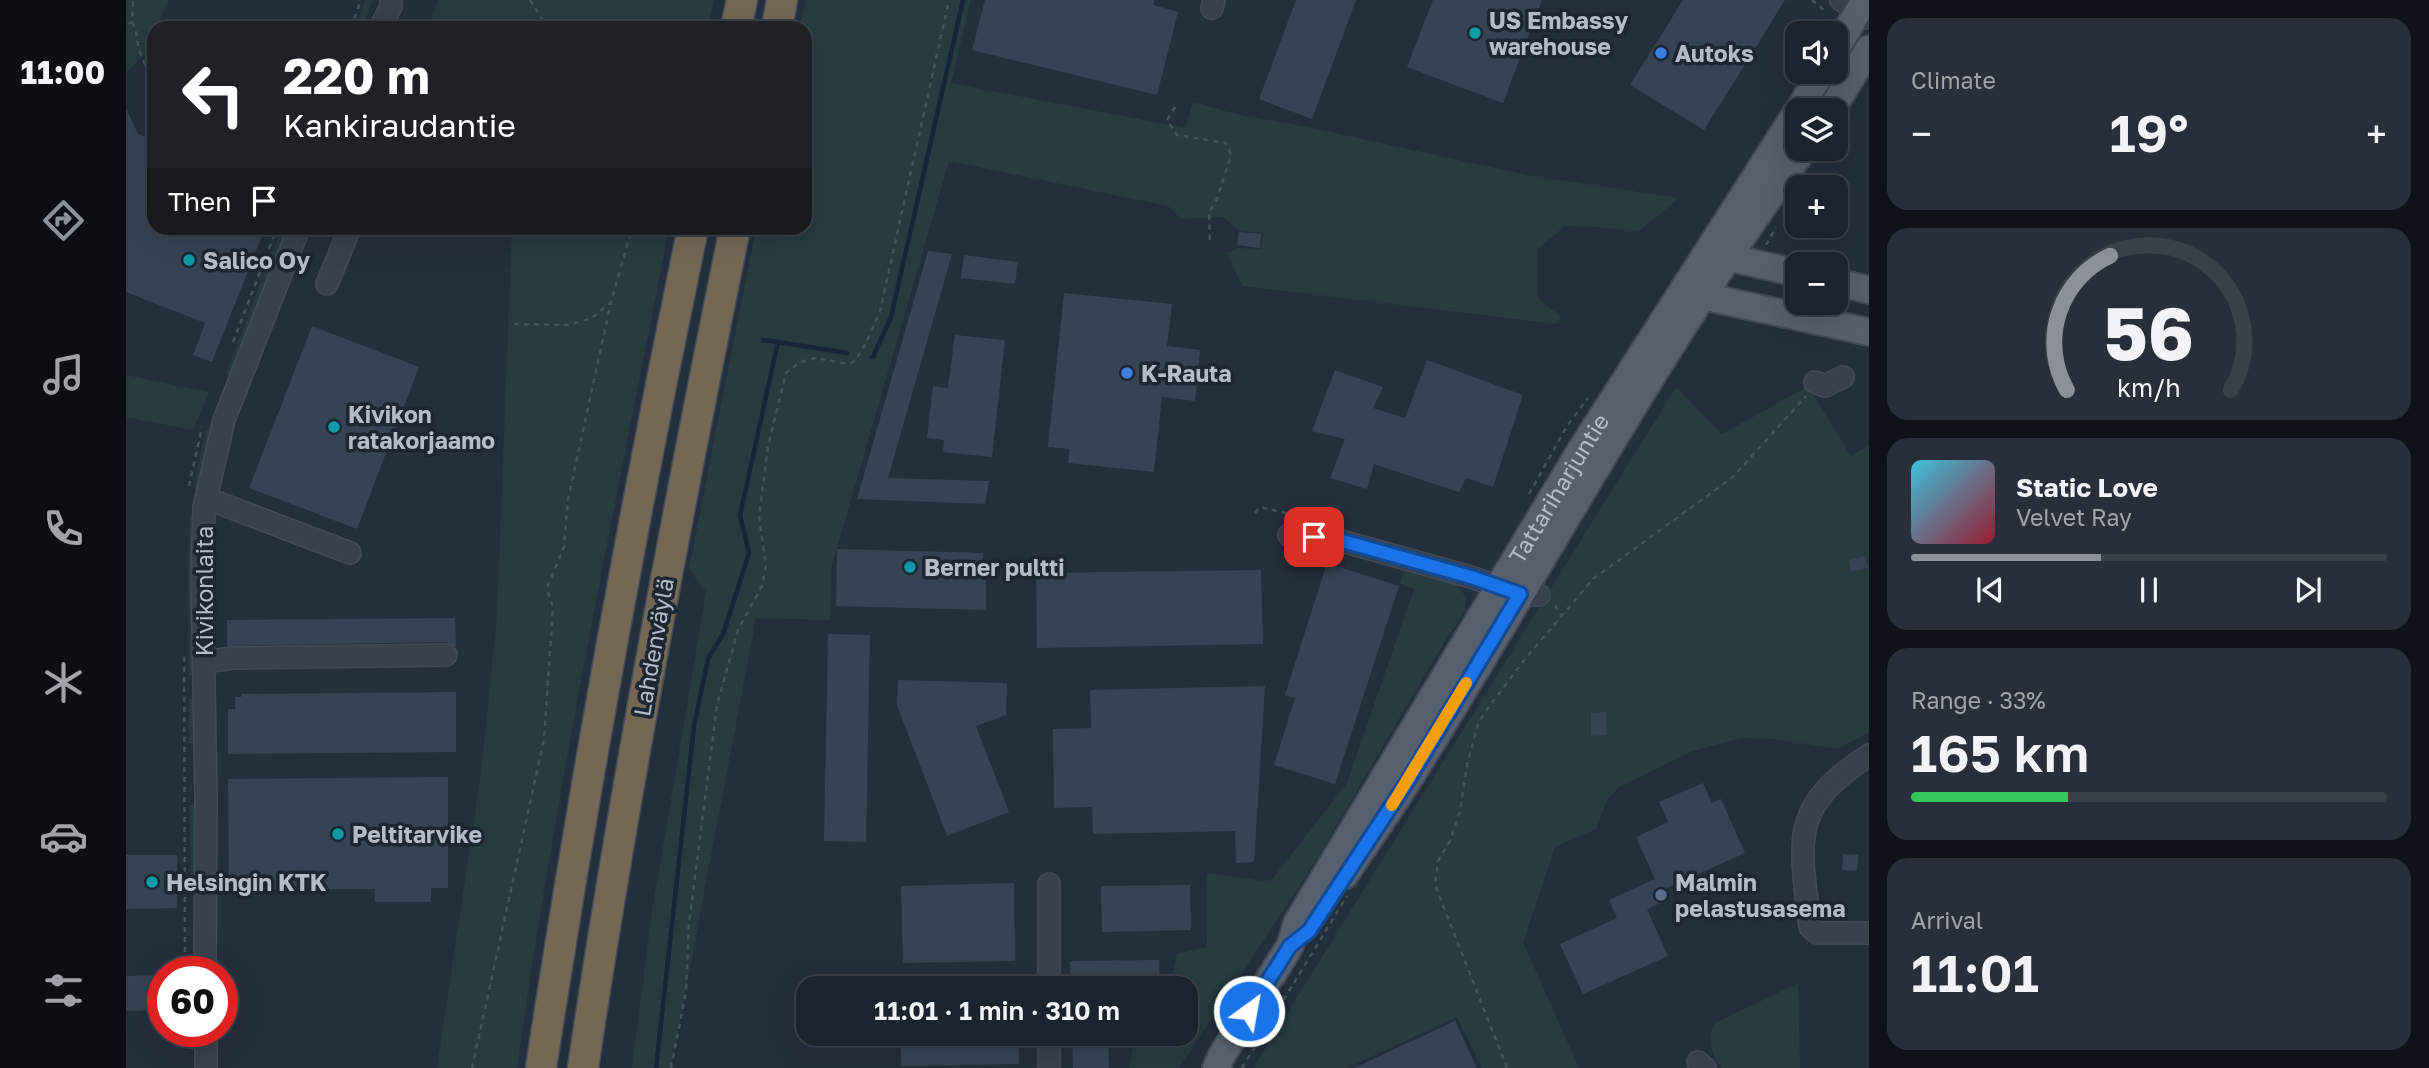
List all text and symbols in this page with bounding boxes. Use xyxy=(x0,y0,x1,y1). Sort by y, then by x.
place label: US Embassy warehouse xyxy=(1489,6,1628,60)
map controls xyxy=(1785,21,1848,315)
button: sound xyxy=(1785,21,1848,84)
marker: US Embassy warehouse xyxy=(1467,25,1483,41)
place label: Autoks xyxy=(1675,39,1754,67)
marker: Autoks xyxy=(1653,45,1669,61)
text: 220 m xyxy=(283,46,430,105)
icon: left xyxy=(168,49,259,140)
text: 11:00 xyxy=(21,53,105,91)
text: Climate xyxy=(1911,66,1996,94)
button: layers xyxy=(1785,98,1848,161)
text: 19° xyxy=(2110,101,2188,163)
text: Kankiraudantie xyxy=(283,106,516,144)
text: − xyxy=(1911,111,1932,156)
text: + xyxy=(2366,111,2387,156)
button: + xyxy=(1785,175,1848,238)
icon: arrive xyxy=(245,182,283,220)
text: Then xyxy=(168,186,231,217)
icon: directions xyxy=(39,196,88,245)
place label: Salico Oy xyxy=(203,246,310,274)
marker: Salico Oy xyxy=(181,252,197,268)
button: − xyxy=(1785,252,1848,315)
text: 56 xyxy=(2104,289,2194,376)
icon: music xyxy=(39,350,88,399)
place label: K-Rauta xyxy=(1141,359,1232,387)
marker: K-Rauta xyxy=(1119,365,1135,381)
text: km/h xyxy=(2117,372,2181,403)
place label: Kivikon ratakorjaamo xyxy=(348,400,495,454)
street label: Tattariharjuntie xyxy=(1502,408,1615,568)
marker: Kivikon ratakorjaamo xyxy=(326,419,342,435)
text: Static Love xyxy=(2016,472,2158,503)
text: Velvet Ray xyxy=(2016,503,2132,531)
icon: phone xyxy=(39,504,88,553)
pin xyxy=(1284,507,1344,567)
icon: arrive xyxy=(1295,518,1333,556)
street label: Kivikonlaita xyxy=(190,526,218,656)
place label: Berner pultti xyxy=(924,553,1065,581)
marker: Berner pultti xyxy=(902,559,918,575)
icon: previous xyxy=(1971,571,2009,609)
icon: pause xyxy=(2130,571,2168,609)
icon: next xyxy=(2289,571,2327,609)
street label: Lahdenväylä xyxy=(627,576,679,718)
icon: climate xyxy=(39,658,88,707)
text: Range · 33% xyxy=(1911,686,2046,714)
text: 165 km xyxy=(1911,721,2089,783)
icon: car xyxy=(39,812,88,861)
place label: Peltitarvike xyxy=(352,820,482,848)
marker: Peltitarvike xyxy=(330,826,346,842)
place label: Helsingin KTK xyxy=(166,868,327,896)
place label: Malmin pelastusasema xyxy=(1675,868,1846,922)
marker: Helsingin KTK xyxy=(144,874,160,890)
marker: Malmin pelastusasema xyxy=(1653,887,1669,903)
text: Arrival xyxy=(1911,906,1983,934)
text: 11:01 xyxy=(1911,941,2039,1003)
speed limit sign: 60 xyxy=(147,956,238,1047)
icon: filters xyxy=(39,966,88,1015)
position arrow xyxy=(1212,974,1286,1048)
text: 11:01 · 1 min · 310 m xyxy=(874,995,1120,1026)

